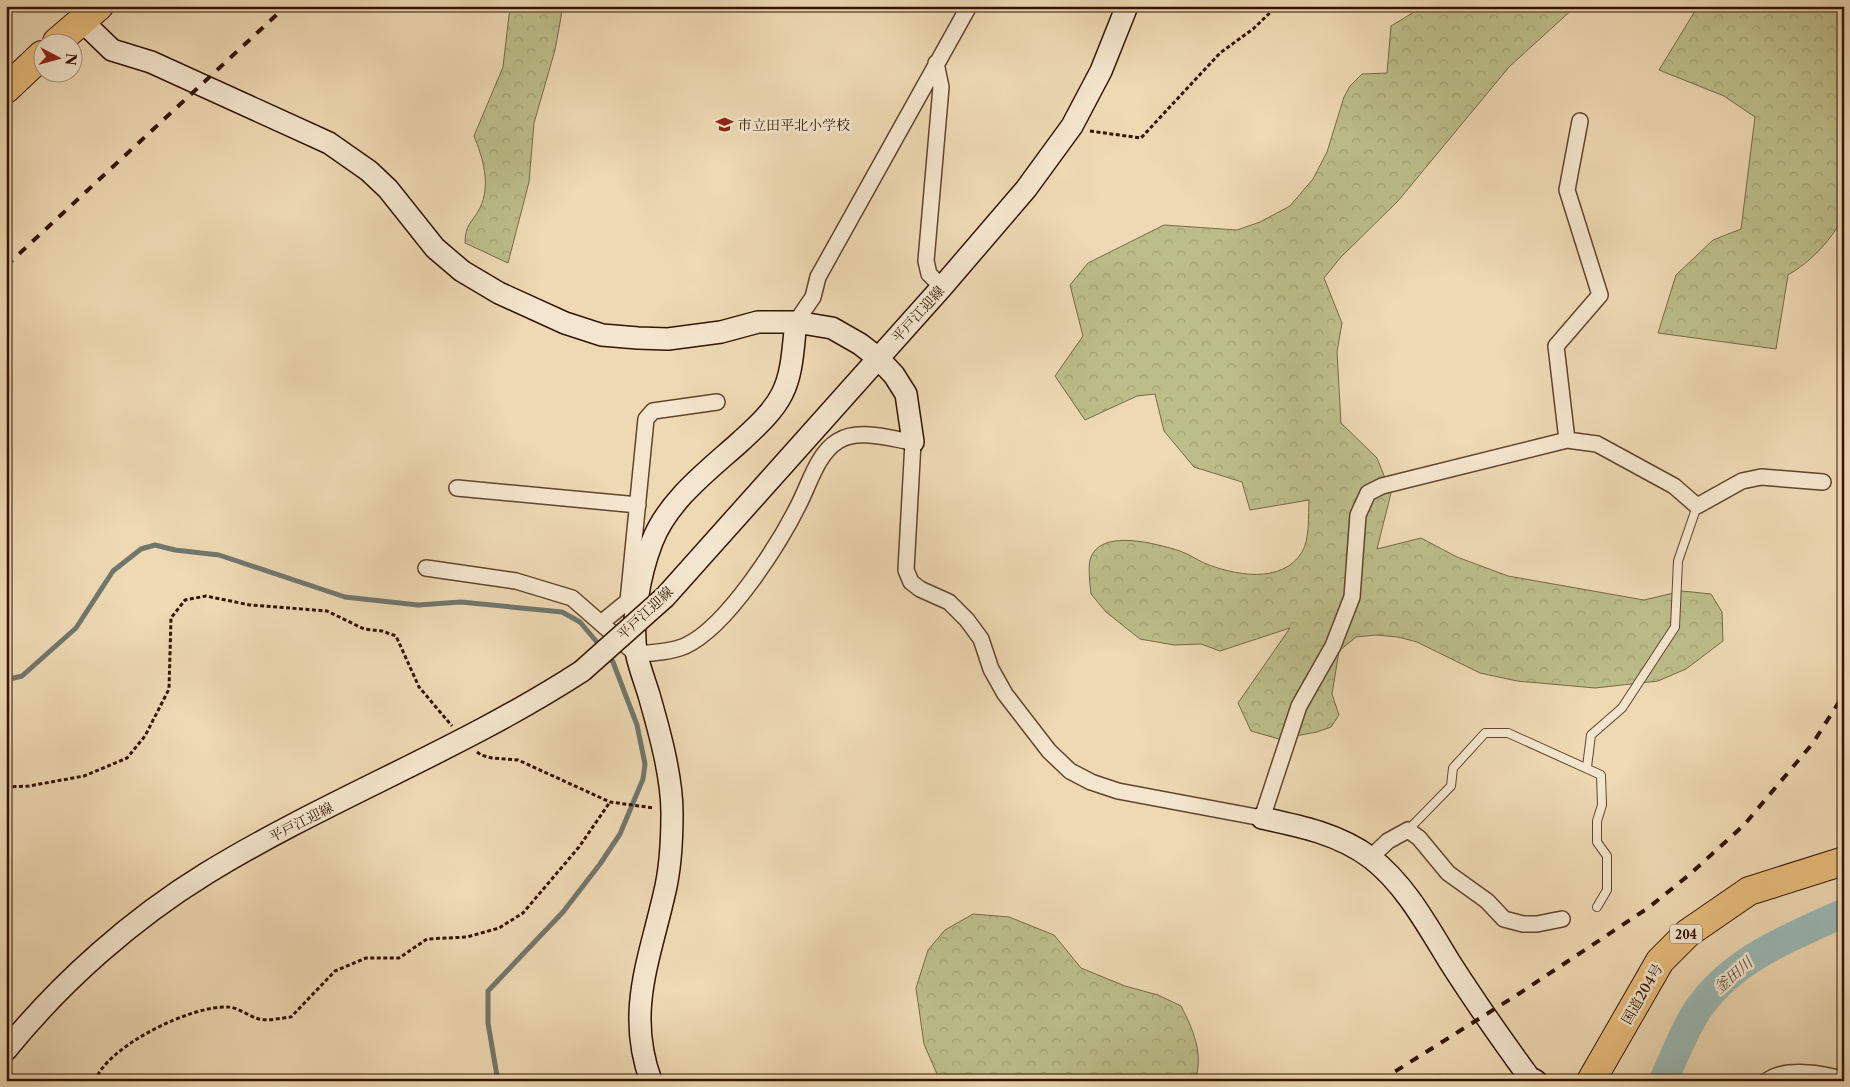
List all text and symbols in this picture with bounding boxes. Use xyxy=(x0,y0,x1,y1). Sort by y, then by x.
north arrow xyxy=(32,32,82,82)
text: N xyxy=(61,52,81,66)
school or university icon: 市立田平北小学校 xyxy=(714,115,734,135)
place label: 市立田平北小学校 xyxy=(738,116,850,134)
street label: 平戸江迎線 xyxy=(888,282,948,346)
street label: 平戸江迎線 xyxy=(613,583,677,643)
street label: 平戸江迎線 xyxy=(266,798,336,846)
road number: 204 xyxy=(1670,924,1702,944)
water label: 釜田川 xyxy=(1710,952,1758,997)
street label: 国道204号 xyxy=(1617,960,1667,1028)

